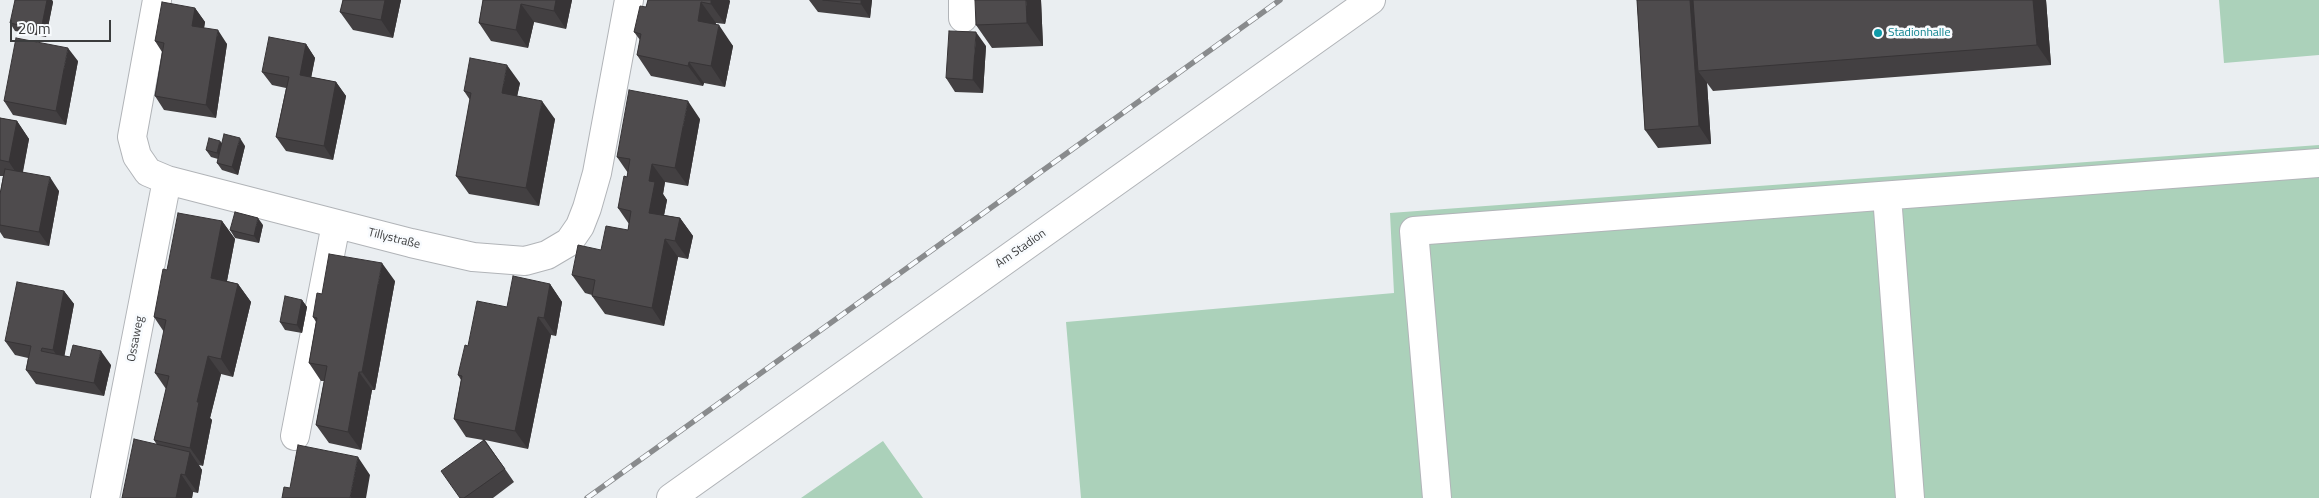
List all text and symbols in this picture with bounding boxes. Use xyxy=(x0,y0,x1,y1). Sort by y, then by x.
scale bar xyxy=(12,10,114,42)
text: 20 m xyxy=(18,17,51,40)
place label: Stadionhalle xyxy=(1888,26,1950,40)
marker: Stadionhalle xyxy=(1872,27,1884,39)
street label: Tillystraße xyxy=(366,226,422,252)
street label: Am Stadion xyxy=(993,226,1049,272)
street label: Ossaweg xyxy=(125,315,147,363)

